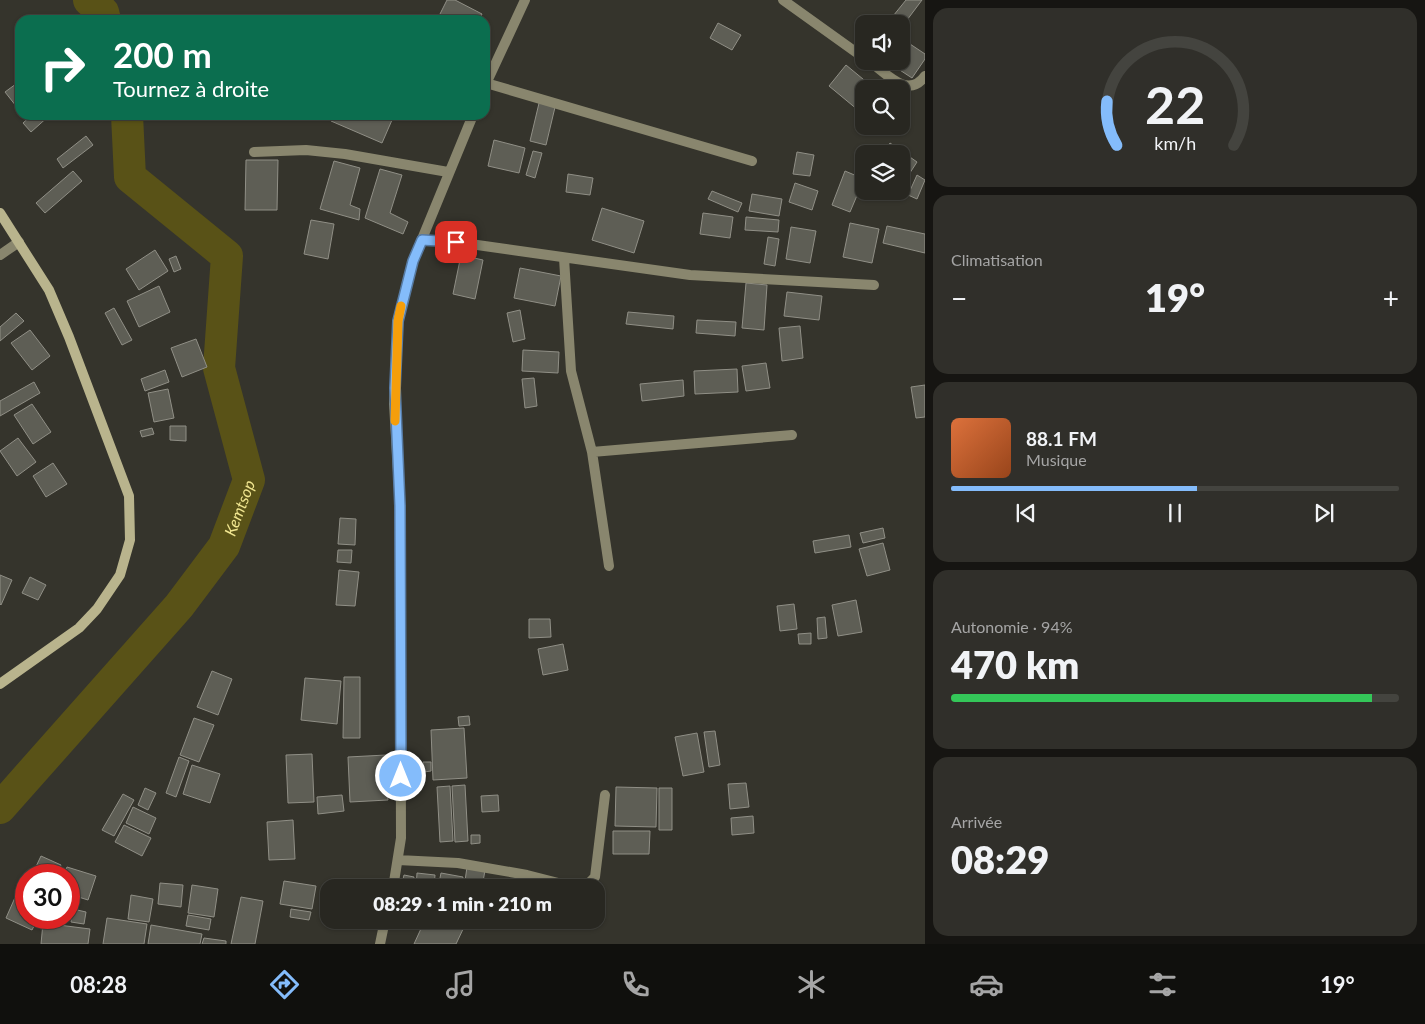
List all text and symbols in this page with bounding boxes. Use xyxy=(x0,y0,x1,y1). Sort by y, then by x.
map controls xyxy=(855,15,910,200)
button: sound xyxy=(855,15,910,70)
text: 200 m xyxy=(113,33,212,75)
icon: right xyxy=(30,35,95,100)
text: 22 xyxy=(1145,73,1205,135)
text: Tournez à droite xyxy=(113,75,269,102)
button: search xyxy=(855,80,910,135)
text: km/h xyxy=(1154,132,1196,154)
button: layers xyxy=(855,145,910,200)
pin xyxy=(435,221,477,263)
icon: arrive xyxy=(442,228,470,256)
text: Climatisation xyxy=(951,250,1043,269)
text: 19° xyxy=(1145,274,1205,320)
text: − xyxy=(951,281,967,315)
text: + xyxy=(1383,281,1399,315)
text: 88.1 FM xyxy=(1026,427,1097,450)
text: Musique xyxy=(1026,450,1087,469)
water label: Kemtsop xyxy=(219,477,258,538)
icon: previous xyxy=(1012,499,1040,527)
icon: pause xyxy=(1161,499,1189,527)
icon: next xyxy=(1310,499,1338,527)
text: Autonomie · 94% xyxy=(951,617,1073,636)
text: 470 km xyxy=(951,641,1079,687)
position arrow xyxy=(374,749,426,801)
text: Arrivée xyxy=(951,812,1002,831)
text: 08:29 xyxy=(951,836,1049,882)
speed limit sign: 30 xyxy=(15,864,80,929)
text: 08:29 · 1 min · 210 m xyxy=(373,892,552,915)
icon: directions xyxy=(267,967,302,1002)
icon: music xyxy=(443,967,478,1002)
icon: phone xyxy=(618,967,653,1002)
icon: climate xyxy=(794,967,829,1002)
icon: car xyxy=(969,967,1004,1002)
icon: filters xyxy=(1145,967,1180,1002)
text: 08:28 xyxy=(70,971,127,998)
text: 19° xyxy=(1320,971,1355,998)

